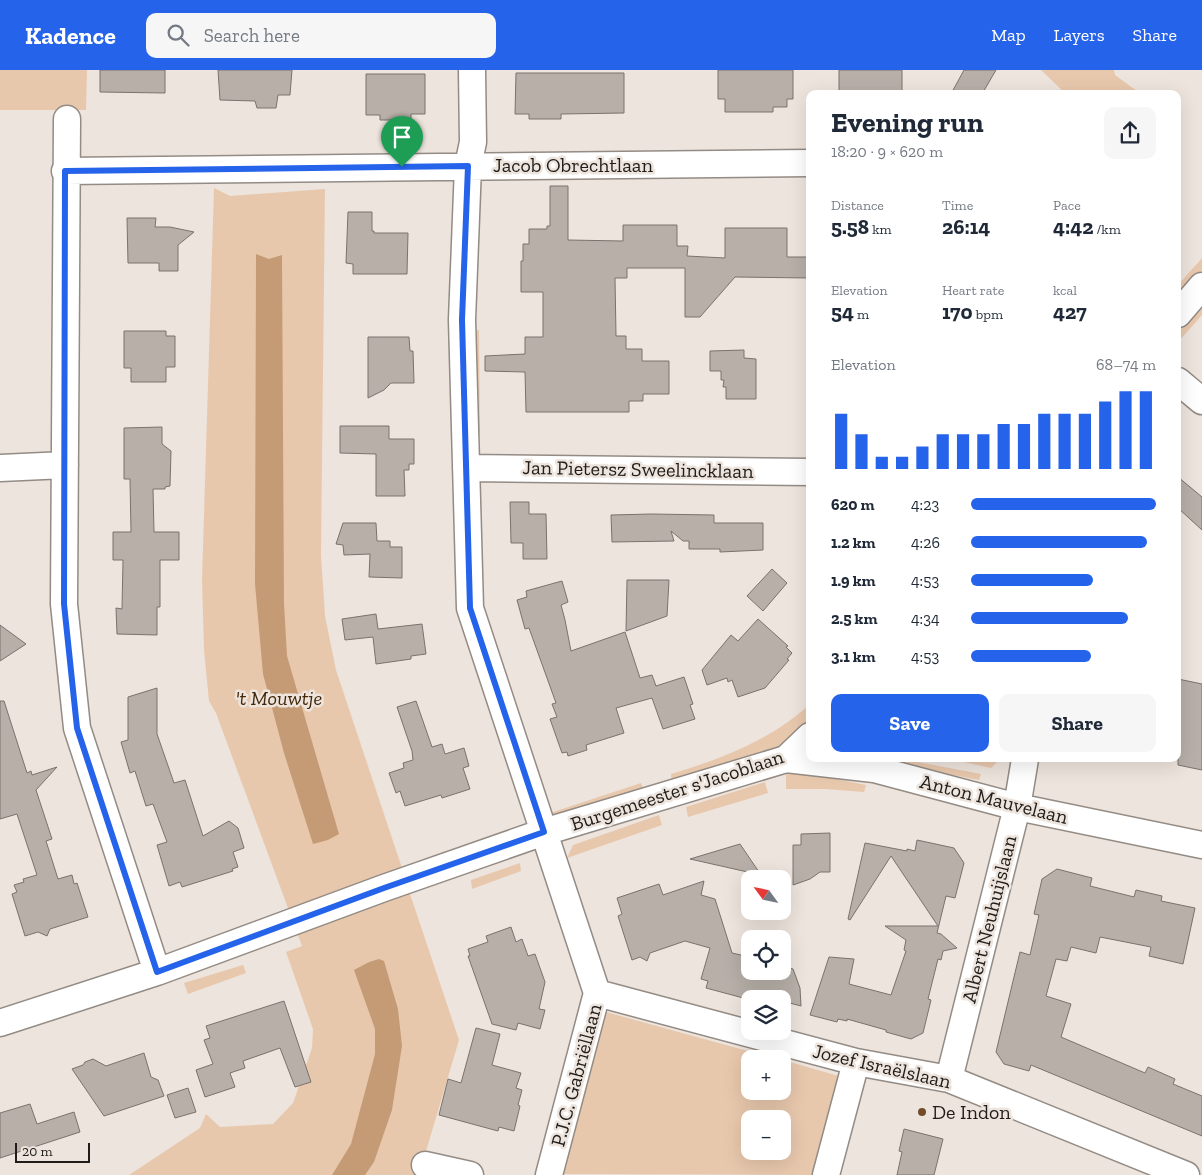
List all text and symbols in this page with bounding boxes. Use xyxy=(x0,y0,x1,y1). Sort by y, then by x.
search box xyxy=(146,13,496,58)
text: Kadence xyxy=(25,21,116,50)
icon: search xyxy=(164,21,192,49)
text: Search here xyxy=(204,24,300,47)
text: Map xyxy=(991,24,1026,46)
text: Layers xyxy=(1054,24,1105,46)
text: Share xyxy=(1133,24,1177,46)
text: Evening run xyxy=(831,106,984,139)
button: share xyxy=(1104,107,1156,159)
pin xyxy=(381,116,423,167)
icon: arrive xyxy=(388,123,416,151)
text: 18:20 · 9 × 620 m xyxy=(831,142,943,161)
street label: Jacob Obrechtlaan xyxy=(493,153,653,177)
text: Distance xyxy=(831,197,884,214)
text: Time xyxy=(942,197,973,214)
text: Pace xyxy=(1053,197,1081,214)
text: 5.58 xyxy=(831,214,869,239)
text: 26:14 xyxy=(942,214,990,239)
text: 4:42 xyxy=(1053,214,1093,239)
text: km xyxy=(869,221,892,238)
text: /km xyxy=(1093,221,1121,238)
text: Elevation xyxy=(831,282,888,299)
text: Heart rate xyxy=(942,282,1004,299)
text: kcal xyxy=(1053,282,1077,299)
text: 54 xyxy=(831,299,854,324)
text: 170 xyxy=(942,299,973,324)
text: 427 xyxy=(1053,299,1087,324)
text: m xyxy=(854,306,869,323)
text: bpm xyxy=(973,306,1003,323)
text: Elevation xyxy=(831,355,896,374)
text: 68–74 m xyxy=(1096,355,1156,374)
street label: Jan Pietersz Sweelincklaan xyxy=(522,455,754,483)
text: 620 m xyxy=(831,495,874,514)
text: 4:23 xyxy=(911,495,939,514)
text: 1.2 km xyxy=(831,533,876,552)
text: 4:26 xyxy=(911,533,940,552)
text: 1.9 km xyxy=(831,571,876,590)
text: 4:53 xyxy=(911,571,939,590)
text: 2.5 km xyxy=(831,609,877,628)
text: 4:34 xyxy=(911,609,940,628)
text: 3.1 km xyxy=(831,647,876,666)
text: 4:53 xyxy=(911,647,939,666)
park label: 't Mouwtje xyxy=(236,686,322,710)
button: Save xyxy=(831,694,989,752)
button: Share xyxy=(999,694,1156,752)
street label: Burgemeester s'Jacoblaan xyxy=(567,744,787,836)
street label: Anton Mauvelaan xyxy=(918,769,1071,829)
street label: Albert Neuhuijslaan xyxy=(957,832,1022,1005)
north arrow xyxy=(741,870,791,920)
map controls xyxy=(741,870,791,1160)
button: locate xyxy=(741,930,791,980)
button: layers xyxy=(741,990,791,1040)
street label: P.J.C. Gabriëllaan xyxy=(545,1000,607,1149)
street label: Jozef Israëlslaan xyxy=(811,1038,954,1094)
button: + xyxy=(741,1050,791,1100)
place label: De Indon xyxy=(932,1100,1011,1124)
marker: De Indon xyxy=(916,1106,928,1118)
button: − xyxy=(741,1110,791,1160)
scale bar xyxy=(15,1140,90,1163)
text: 20 m xyxy=(22,1143,53,1160)

